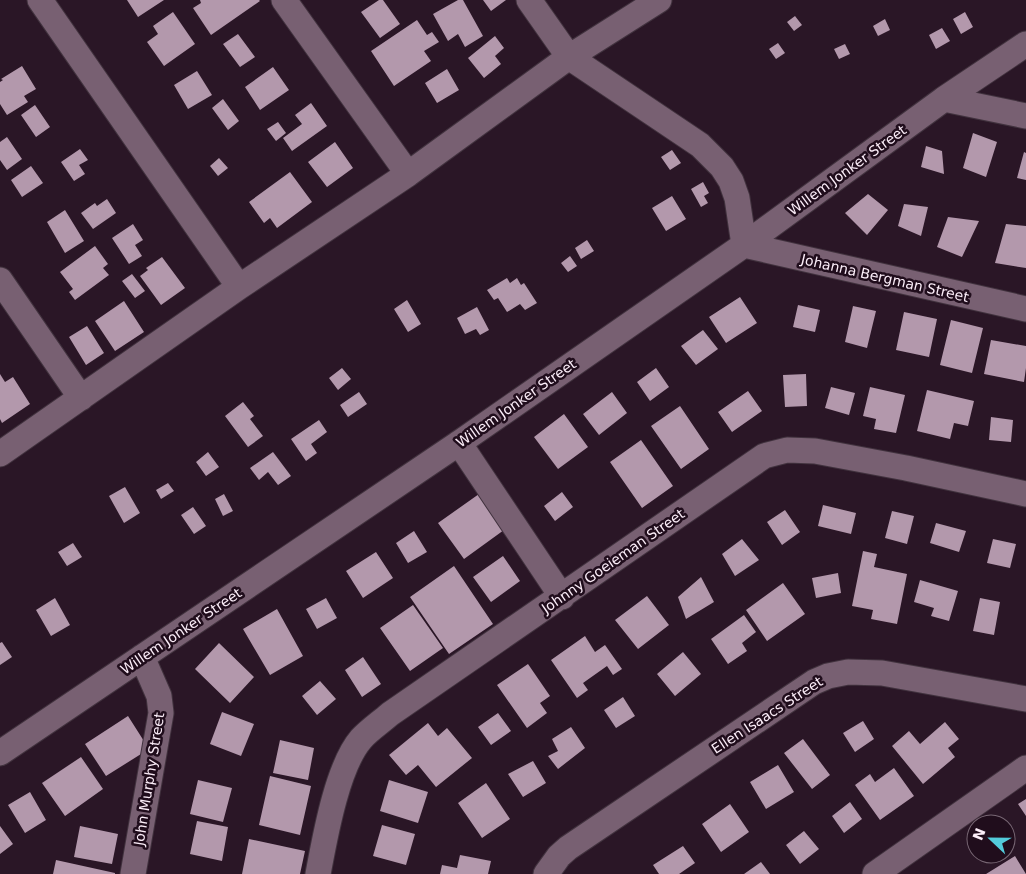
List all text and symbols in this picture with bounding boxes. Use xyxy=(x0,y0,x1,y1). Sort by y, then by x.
street label: Willem Jonker Street xyxy=(785,121,910,218)
street label: Johanna Bergman Street xyxy=(799,251,971,305)
street label: Willem Jonker Street xyxy=(453,355,579,450)
street label: Johnny Goeieman Street xyxy=(538,505,688,617)
street label: Willem Jonker Street xyxy=(117,584,245,677)
street label: Ellen Isaacs Street xyxy=(708,673,826,757)
street label: John Murphy Street xyxy=(130,711,168,848)
north arrow xyxy=(966,814,1016,864)
text: N xyxy=(969,826,989,843)

